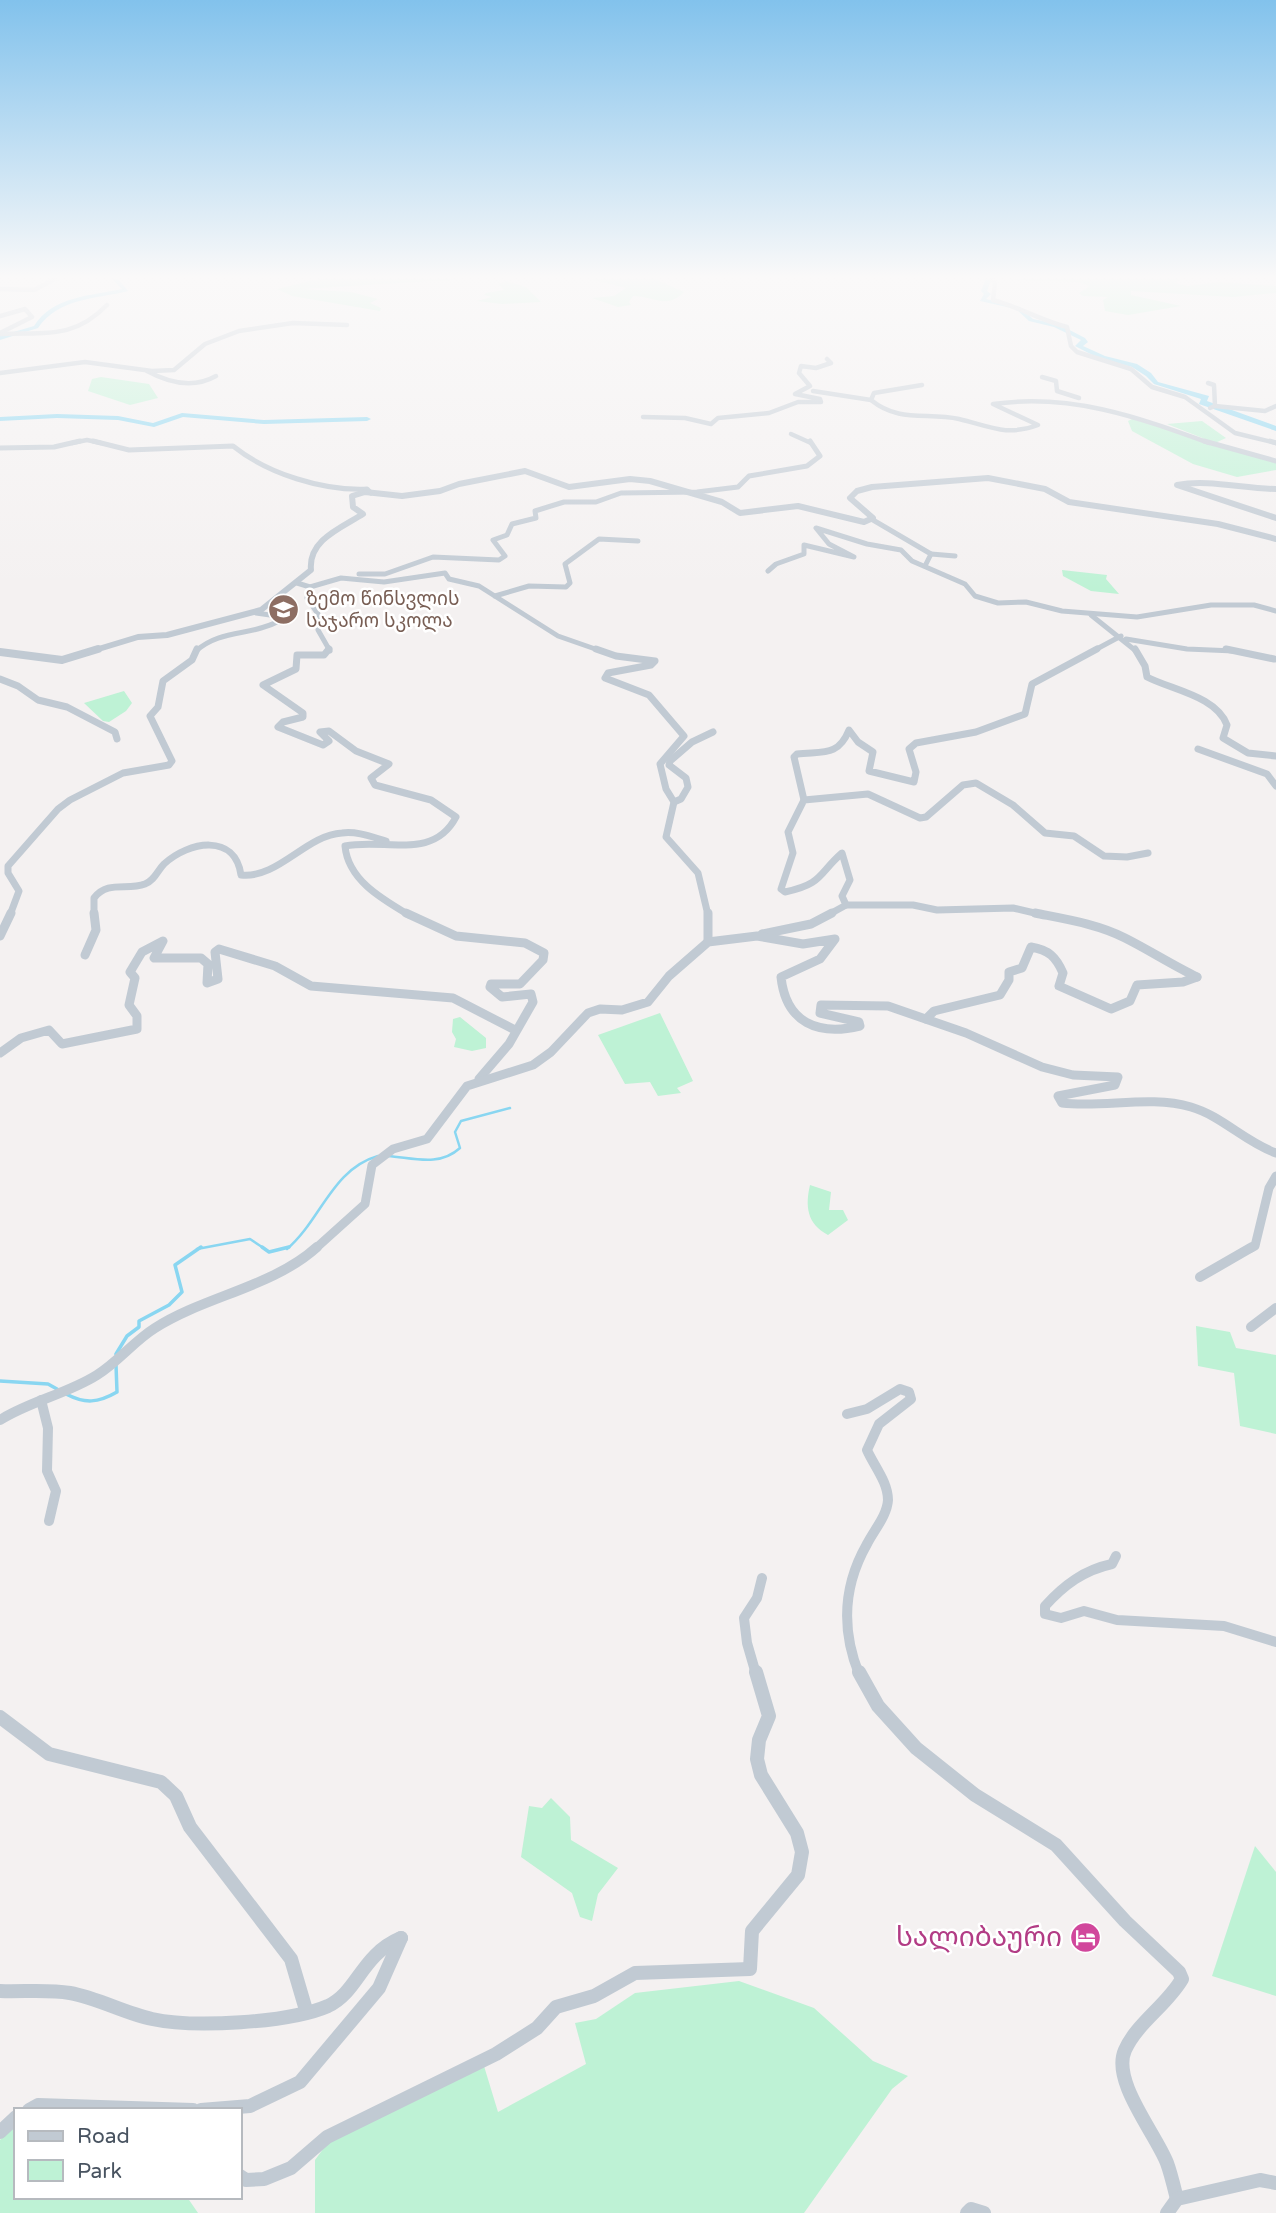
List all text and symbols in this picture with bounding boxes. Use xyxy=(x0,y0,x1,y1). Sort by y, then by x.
place label: ზემო წინსვლის საჯარო სკოლა xyxy=(306,588,459,633)
school or university icon: ზემო წინსვლის საჯარო სკოლა xyxy=(266,593,300,627)
place label: სალიბაური xyxy=(896,1920,1062,1954)
hotel icon: სალიბაური xyxy=(1068,1920,1102,1954)
legend xyxy=(14,2108,242,2199)
text: Road xyxy=(77,2124,130,2149)
text: Park xyxy=(77,2159,122,2184)

